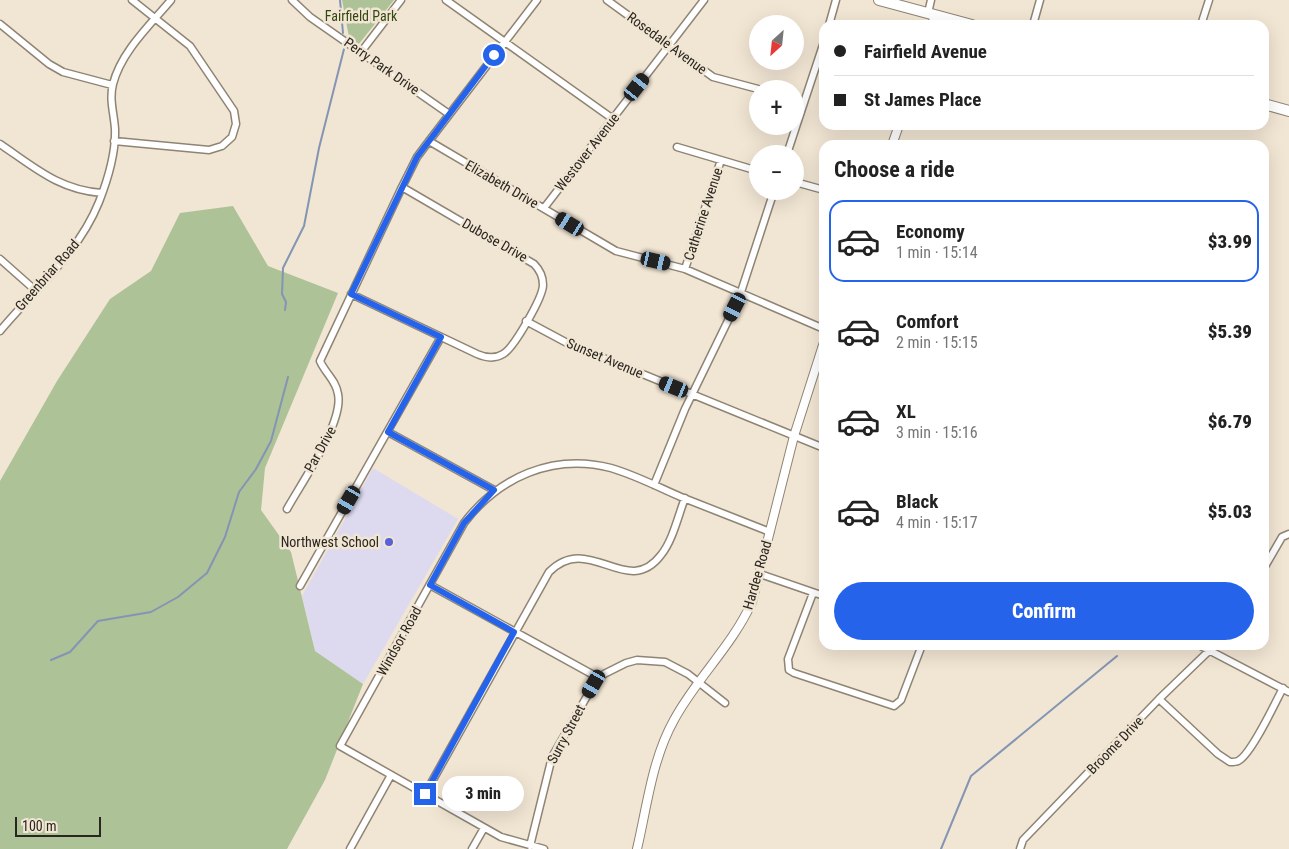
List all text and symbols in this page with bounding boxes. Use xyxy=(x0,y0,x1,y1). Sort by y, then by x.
park label: Fairfield Park xyxy=(325,8,398,24)
street label: Rosedale Avenue xyxy=(624,9,710,77)
north arrow xyxy=(749,15,804,70)
map controls xyxy=(749,15,804,200)
street label: Perry Park Drive xyxy=(341,34,423,98)
text: Fairfield Avenue xyxy=(864,40,987,63)
route start xyxy=(483,44,505,66)
car xyxy=(621,71,652,103)
button: + xyxy=(749,80,804,135)
text: St James Place xyxy=(864,88,981,111)
street label: Westover Avenue xyxy=(552,109,623,194)
button: − xyxy=(749,145,804,200)
street label: Elizabeth Drive xyxy=(463,157,542,212)
text: Choose a ride xyxy=(834,157,955,182)
street label: Catherine Avenue xyxy=(680,165,726,262)
car xyxy=(553,210,586,238)
street label: Dubose Drive xyxy=(459,215,531,265)
icon: car xyxy=(836,219,881,264)
text: Economy xyxy=(896,220,965,243)
text: $3.99 xyxy=(1208,230,1252,253)
street label: Greenbriar Road xyxy=(12,236,82,314)
text: 1 min · 15:14 xyxy=(896,243,978,262)
car xyxy=(639,250,672,272)
car xyxy=(721,290,748,324)
icon: car xyxy=(836,309,881,354)
text: Comfort xyxy=(896,310,959,333)
text: $5.39 xyxy=(1208,320,1252,343)
text: 2 min · 15:15 xyxy=(896,333,978,352)
street label: Sunset Avenue xyxy=(564,335,646,381)
car xyxy=(657,374,690,400)
icon: car xyxy=(836,399,881,444)
text: XL xyxy=(896,400,916,423)
text: $6.79 xyxy=(1208,410,1252,433)
street label: Par Drive xyxy=(301,423,339,475)
text: 3 min · 15:16 xyxy=(896,423,978,442)
car xyxy=(335,483,362,517)
icon: car xyxy=(836,489,881,534)
text: Black xyxy=(896,490,938,513)
text: $5.03 xyxy=(1208,500,1252,523)
text: 4 min · 15:17 xyxy=(896,513,978,532)
place label: Northwest School xyxy=(281,534,379,550)
marker: Northwest School xyxy=(383,536,395,548)
street label: Hardee Road xyxy=(740,539,774,611)
button: Confirm xyxy=(834,582,1254,640)
street label: Windsor Road xyxy=(373,604,425,678)
car xyxy=(580,667,607,701)
street label: Surry Street xyxy=(544,702,588,766)
street label: Broome Drive xyxy=(1084,712,1147,777)
callout: 3 min xyxy=(442,776,525,812)
route end xyxy=(414,783,436,805)
text: 3 min xyxy=(465,784,501,803)
scale bar xyxy=(15,814,101,837)
text: 100 m xyxy=(22,818,57,834)

